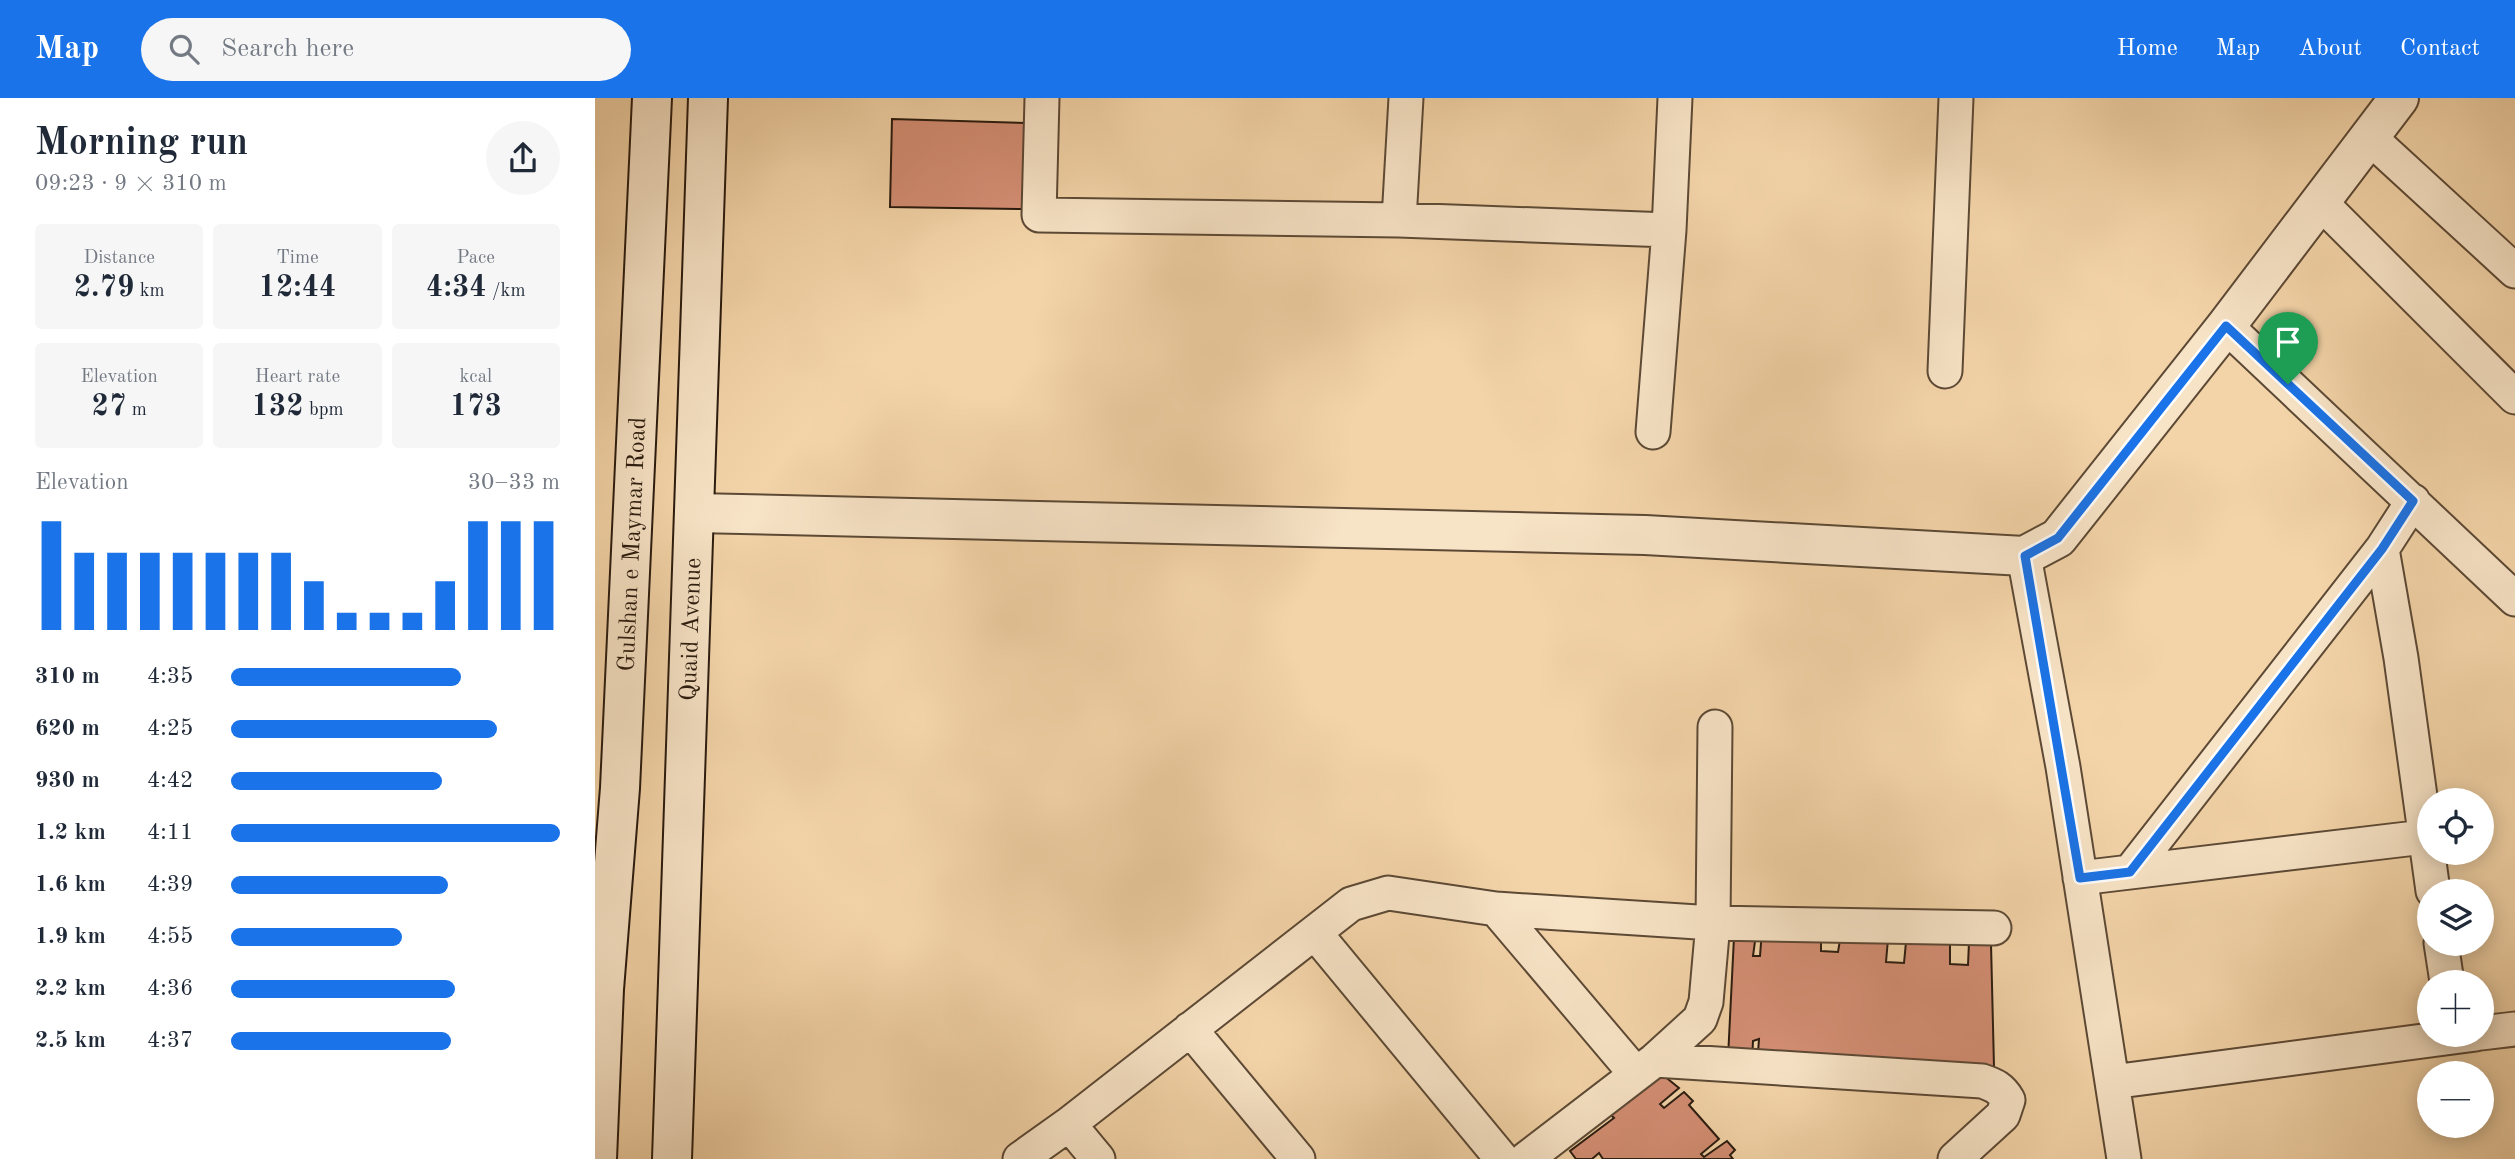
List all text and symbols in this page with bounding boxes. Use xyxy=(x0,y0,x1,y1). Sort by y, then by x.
search box xyxy=(141,18,631,81)
icon: search xyxy=(165,30,203,68)
text: Map xyxy=(35,33,99,66)
text: Search here xyxy=(221,36,354,62)
text: Home xyxy=(2117,37,2178,61)
text: Map xyxy=(2216,37,2260,61)
text: About xyxy=(2298,37,2362,61)
text: Contact xyxy=(2400,37,2480,61)
button: share xyxy=(486,121,560,195)
text: Morning run xyxy=(35,125,248,163)
text: 09:23 · 9 × 310 m xyxy=(35,172,227,195)
text: Distance xyxy=(83,249,155,268)
text: Time xyxy=(276,249,319,268)
text: Pace xyxy=(457,249,495,268)
text: 2.79 xyxy=(74,273,134,303)
text: 12:44 xyxy=(258,273,336,303)
text: 4:34 xyxy=(426,273,487,303)
text: km xyxy=(134,282,165,301)
text: /km xyxy=(487,282,526,301)
pin xyxy=(2258,312,2318,384)
icon: arrive xyxy=(2269,323,2307,361)
text: Elevation xyxy=(81,368,158,387)
text: Heart rate xyxy=(255,368,340,387)
text: kcal xyxy=(459,368,492,387)
text: 27 xyxy=(92,392,126,422)
text: 132 xyxy=(251,392,304,422)
text: 173 xyxy=(450,392,502,422)
text: m xyxy=(126,401,147,420)
text: bpm xyxy=(304,401,344,420)
street label: Gulshan e Maymar Road xyxy=(615,416,651,672)
text: Elevation xyxy=(35,471,129,494)
text: 30–33 m xyxy=(468,471,560,494)
street label: Quaid Avenue xyxy=(678,557,706,702)
text: 310 m xyxy=(35,665,100,688)
text: 4:35 xyxy=(147,665,193,688)
text: 620 m xyxy=(35,717,100,740)
text: 4:25 xyxy=(147,717,193,740)
text: 930 m xyxy=(35,769,100,792)
text: 4:42 xyxy=(147,769,193,792)
map controls xyxy=(2417,788,2494,1138)
button: locate xyxy=(2417,788,2494,865)
text: 1.2 km xyxy=(35,821,106,844)
text: 4:11 xyxy=(147,821,193,844)
text: 1.6 km xyxy=(35,873,106,896)
text: 4:39 xyxy=(147,873,193,896)
button: layers xyxy=(2417,879,2494,956)
text: 1.9 km xyxy=(35,925,106,948)
text: 4:55 xyxy=(147,925,193,948)
button: + xyxy=(2417,970,2494,1047)
text: 2.2 km xyxy=(35,977,106,1000)
text: 4:36 xyxy=(147,977,193,1000)
text: 2.5 km xyxy=(35,1029,106,1052)
text: 4:37 xyxy=(147,1029,193,1052)
button: − xyxy=(2417,1061,2494,1138)

